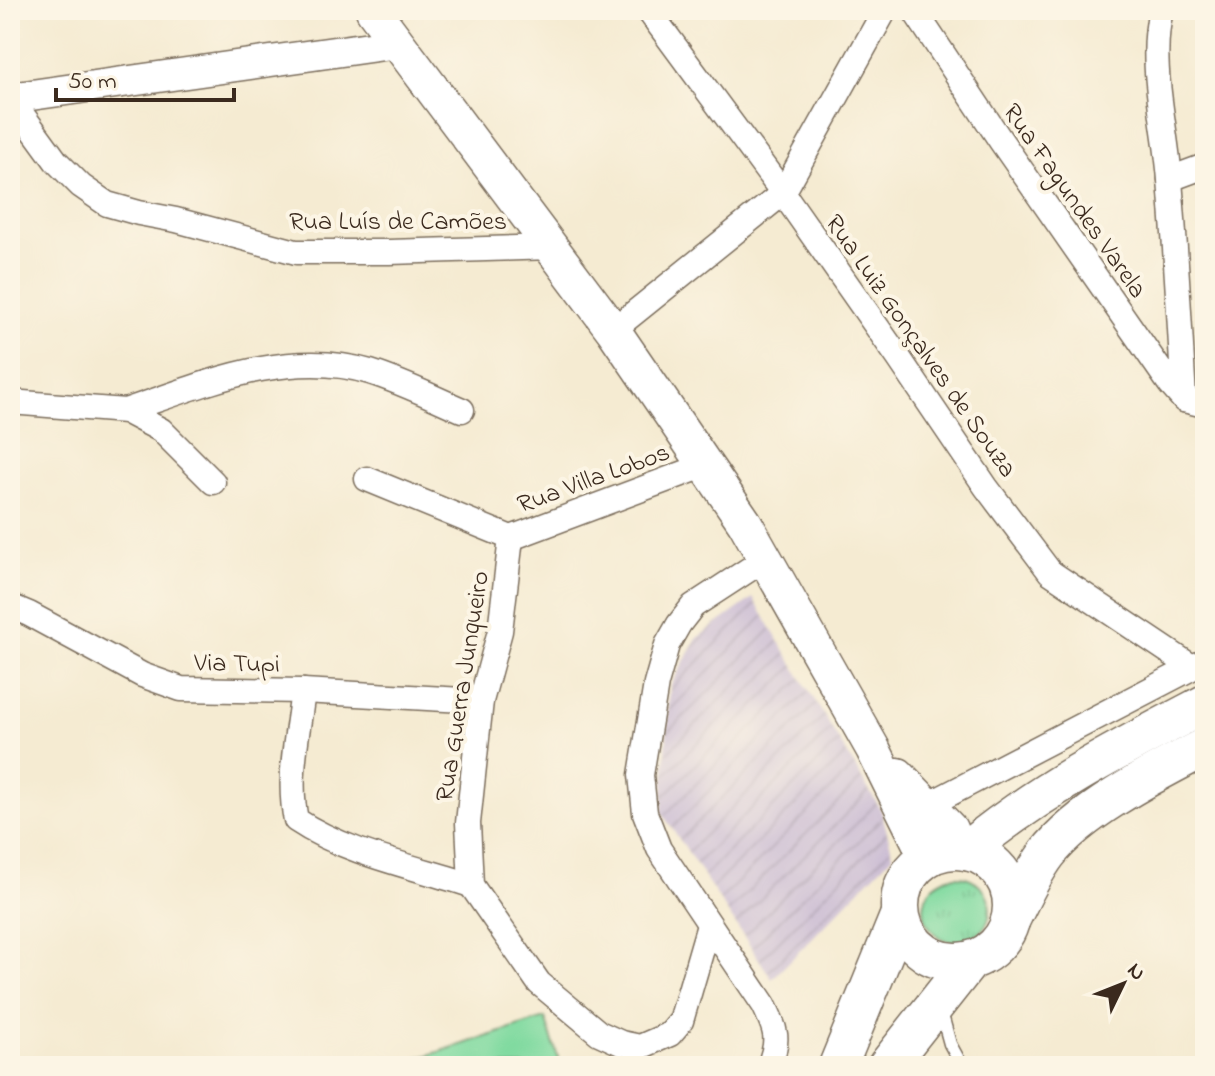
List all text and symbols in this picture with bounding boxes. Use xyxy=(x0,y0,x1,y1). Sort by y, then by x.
scale bar xyxy=(56,52,234,102)
text: 50 m xyxy=(68,65,117,100)
street label: Rua Fagundes Varela xyxy=(992,96,1155,307)
street label: Rua Luís de Camões xyxy=(289,204,507,242)
street label: Rua Luiz Gonçalves de Souza xyxy=(814,207,1025,486)
street label: Rua Villa Lobos xyxy=(512,435,676,525)
street label: Rua Guerra Junqueiro xyxy=(427,568,501,804)
street label: Via Tupi xyxy=(193,645,280,685)
north arrow xyxy=(1083,944,1163,1024)
text: N xyxy=(1119,956,1152,989)

